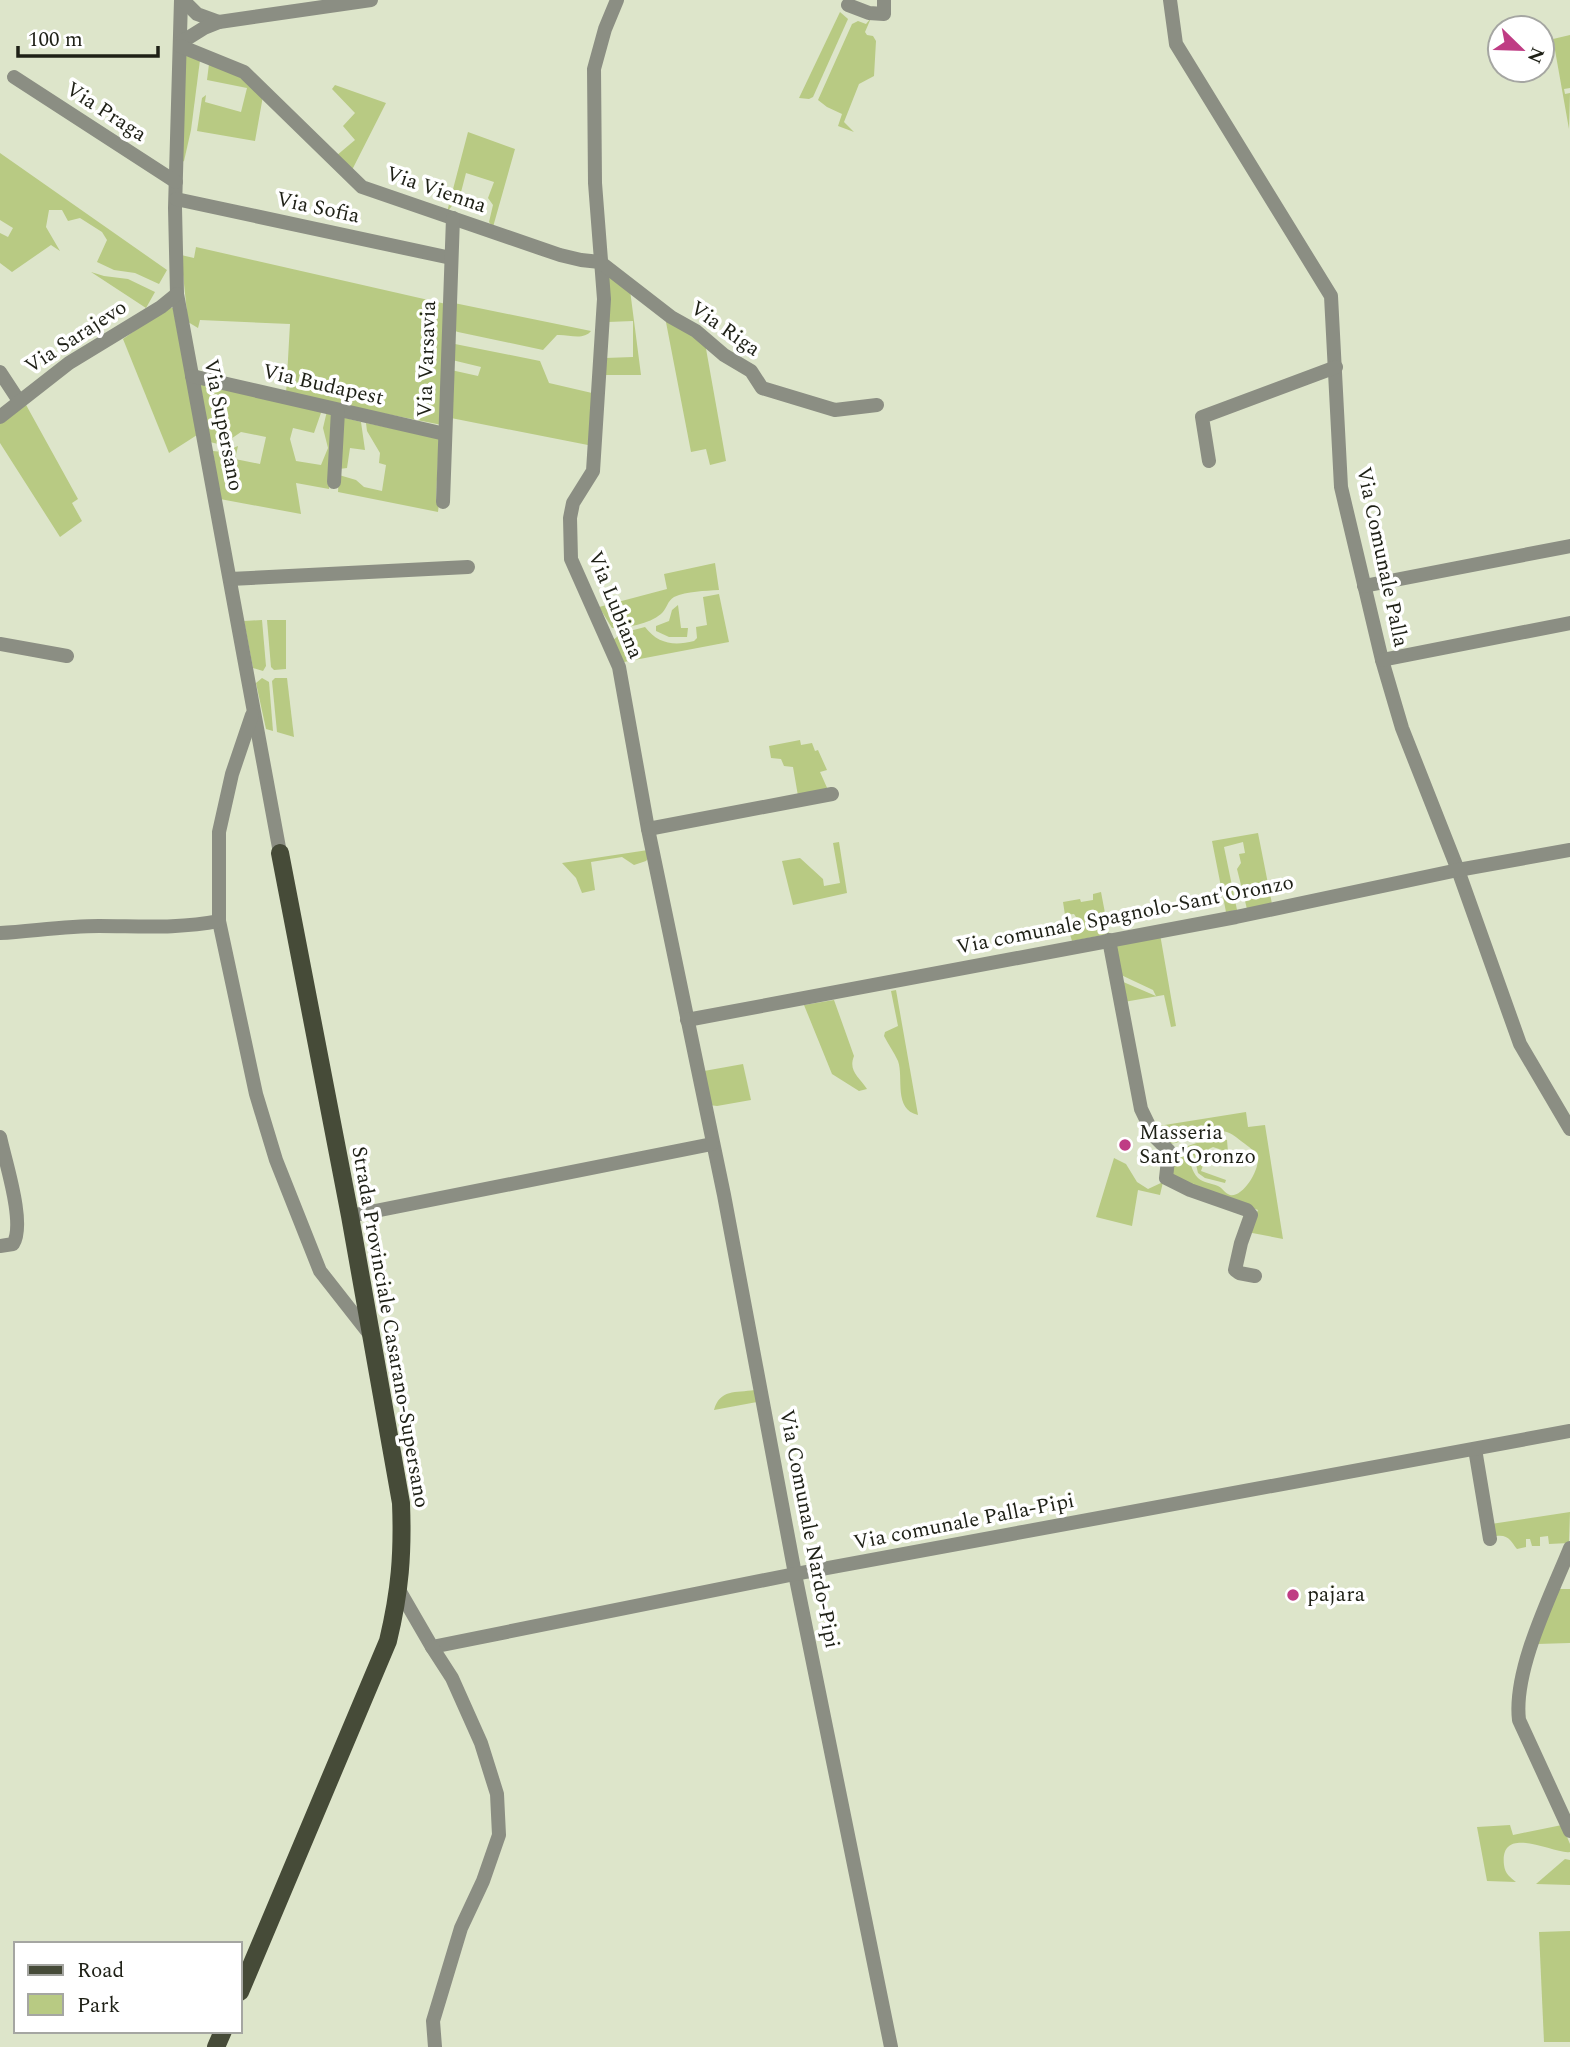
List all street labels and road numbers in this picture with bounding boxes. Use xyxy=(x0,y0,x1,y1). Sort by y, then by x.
street label: Via Praga xyxy=(59,74,154,151)
street label: Via Vienna xyxy=(381,158,491,222)
street label: Via Sofia xyxy=(273,184,363,233)
street label: Via Sarajevo xyxy=(18,292,134,382)
street label: Via Riga xyxy=(683,293,767,365)
street label: Via Varsavia xyxy=(409,299,445,418)
street label: Via Budapest xyxy=(259,355,387,415)
street label: Via Supersano xyxy=(195,356,251,494)
street label: Via Comunale Palla xyxy=(1347,464,1417,651)
street label: Via Lubiana xyxy=(579,546,651,664)
street label: Via comunale Spagnolo-Sant'Oronzo xyxy=(953,867,1297,963)
street label: Strada Provinciale Casarano-Supersano xyxy=(342,1144,438,1510)
street label: Via Comunale Nardo-Pipi xyxy=(770,1407,848,1651)
street label: Via comunale Palla-Pipi xyxy=(851,1485,1077,1559)

